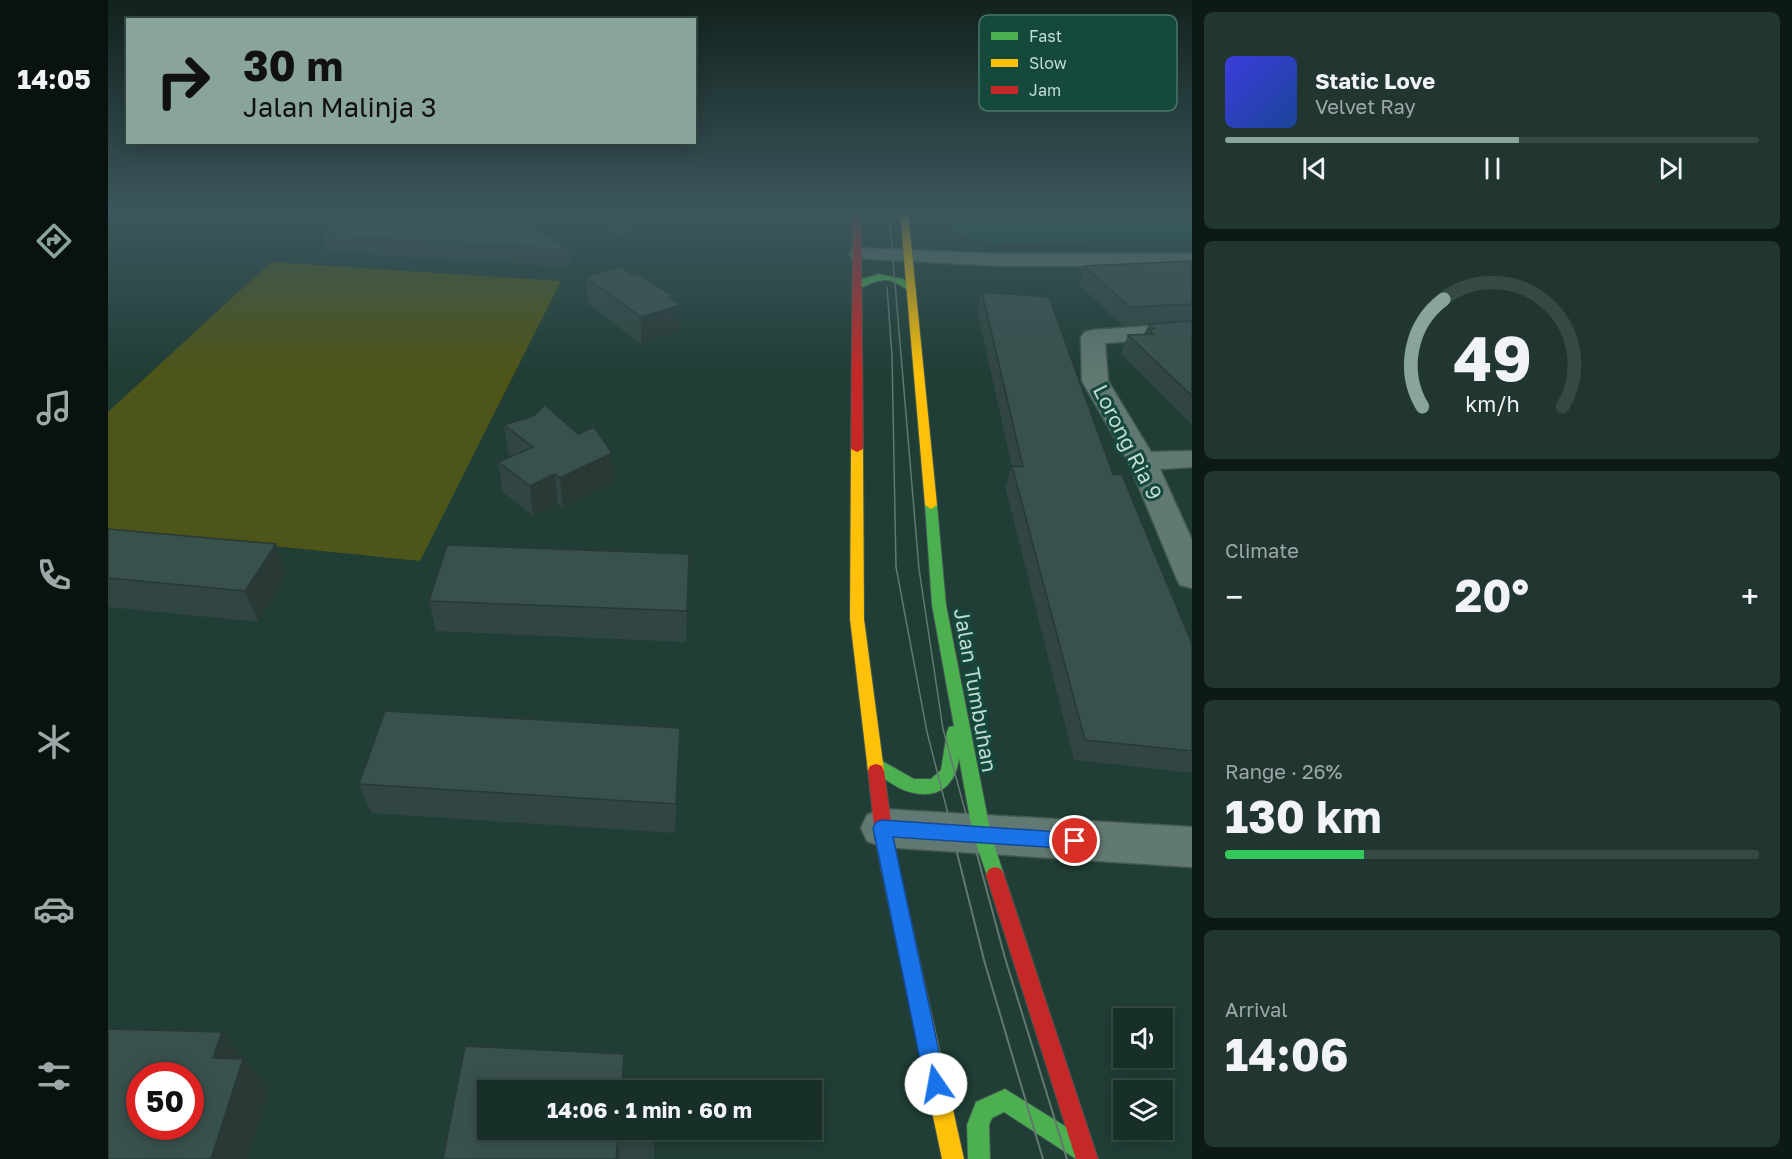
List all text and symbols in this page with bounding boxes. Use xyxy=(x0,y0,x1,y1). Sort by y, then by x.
legend xyxy=(979,15,1177,111)
text: Fast xyxy=(1029,26,1062,46)
text: 30 m xyxy=(243,40,343,90)
icon: right xyxy=(144,42,222,120)
text: Slow xyxy=(1029,53,1067,73)
text: 14:05 xyxy=(17,63,91,95)
text: Static Love xyxy=(1315,67,1435,94)
text: Jam xyxy=(1029,80,1061,100)
text: Jalan Malinja 3 xyxy=(243,91,436,123)
text: Velvet Ray xyxy=(1315,94,1416,118)
icon: previous xyxy=(1298,152,1331,185)
icon: pause xyxy=(1476,152,1509,185)
icon: next xyxy=(1654,152,1687,185)
icon: directions xyxy=(33,220,75,262)
text: 49 xyxy=(1453,320,1531,395)
street label: Lorong Ria 9 xyxy=(1088,380,1168,504)
icon: music xyxy=(33,387,75,429)
text: km/h xyxy=(1465,392,1519,418)
text: Climate xyxy=(1225,538,1299,562)
icon: phone xyxy=(33,554,75,596)
text: 20° xyxy=(1455,568,1529,622)
text: − xyxy=(1225,577,1243,616)
text: + xyxy=(1741,577,1759,616)
street label: Jalan Tumbuhan xyxy=(949,606,1003,774)
icon: climate xyxy=(33,721,75,763)
text: Range · 26% xyxy=(1225,759,1342,783)
text: 130 km xyxy=(1225,789,1382,843)
pin xyxy=(1049,815,1100,866)
icon: arrive xyxy=(1058,824,1091,857)
icon: car xyxy=(33,888,75,930)
text: Arrival xyxy=(1225,997,1288,1021)
map controls xyxy=(1113,1008,1173,1140)
button: sound xyxy=(1113,1008,1173,1068)
text: 14:06 xyxy=(1225,1027,1349,1081)
position arrow xyxy=(904,1052,968,1116)
icon: filters xyxy=(33,1055,75,1097)
speed limit sign: 50 xyxy=(126,1062,204,1140)
button: layers xyxy=(1113,1080,1173,1140)
text: 14:06 · 1 min · 60 m xyxy=(547,1096,752,1123)

